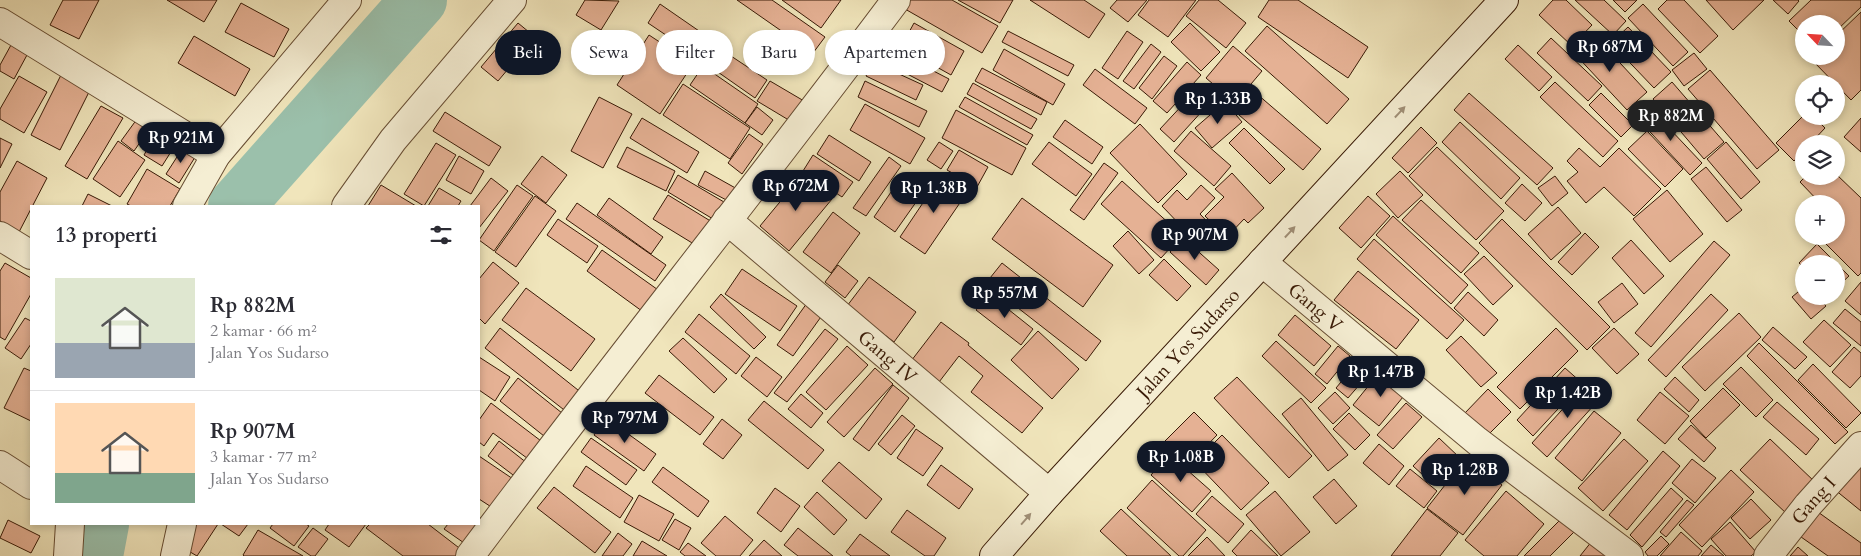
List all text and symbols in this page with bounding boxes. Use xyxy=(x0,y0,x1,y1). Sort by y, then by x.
north arrow xyxy=(1795,15,1845,65)
map controls xyxy=(1795,15,1845,305)
chip: Beli xyxy=(495,30,561,75)
chip: Sewa xyxy=(571,30,646,75)
chip: Filter xyxy=(656,30,733,75)
chip: Baru xyxy=(743,30,815,75)
chip: Apartemen xyxy=(825,30,945,75)
pin: Rp 687M xyxy=(1564,30,1656,73)
text: Rp 687M xyxy=(1577,36,1643,58)
button: locate xyxy=(1795,75,1845,125)
pin: Rp 1.33B xyxy=(1166,82,1270,125)
text: Rp 1.33B xyxy=(1185,88,1251,110)
pin: Rp 882M xyxy=(1625,100,1717,142)
text: Rp 882M xyxy=(1638,105,1704,127)
one-way arrow xyxy=(1394,107,1406,119)
pin: Rp 921M xyxy=(135,121,227,164)
text: Rp 921M xyxy=(148,127,214,149)
button: layers xyxy=(1795,135,1845,185)
pin: Rp 672M xyxy=(750,170,842,212)
pin: Rp 1.38B xyxy=(882,172,986,214)
text: Rp 672M xyxy=(763,175,829,197)
text: Rp 1.38B xyxy=(901,177,967,199)
button: + xyxy=(1795,195,1845,245)
pin: Rp 907M xyxy=(1149,218,1241,261)
text: 13 properti xyxy=(55,221,157,250)
icon: filters xyxy=(427,221,455,249)
text: Rp 907M xyxy=(1162,224,1228,246)
one-way arrow xyxy=(1284,226,1296,238)
button: − xyxy=(1795,255,1845,305)
pin: Rp 557M xyxy=(959,276,1051,319)
street label: Gang V xyxy=(1282,277,1348,338)
text: Rp 557M xyxy=(972,282,1038,304)
street label: Jalan Yos Sudarso xyxy=(1129,283,1246,406)
text: Rp 882M xyxy=(210,291,296,320)
icon: home xyxy=(95,298,155,358)
text: 2 kamar · 66 m² xyxy=(210,320,316,342)
street label: Gang IV xyxy=(852,325,923,390)
text: Jalan Yos Sudarso xyxy=(210,342,329,364)
pin: Rp 1.47B xyxy=(1329,356,1433,398)
text: Rp 1.47B xyxy=(1348,361,1414,383)
pin: Rp 1.42B xyxy=(1516,376,1620,419)
text: Rp 1.42B xyxy=(1535,382,1601,404)
pin: Rp 797M xyxy=(579,402,671,444)
text: Rp 797M xyxy=(592,407,658,429)
text: Rp 907M xyxy=(210,417,296,446)
icon: home xyxy=(95,423,155,483)
pin: Rp 1.08B xyxy=(1129,440,1233,483)
text: 3 kamar · 77 m² xyxy=(210,446,316,468)
text: Rp 1.08B xyxy=(1148,446,1214,468)
pin: Rp 1.28B xyxy=(1413,454,1517,496)
text: Rp 1.28B xyxy=(1432,459,1498,481)
text: Jalan Yos Sudarso xyxy=(210,468,329,490)
street label: Gang I xyxy=(1786,471,1842,530)
one-way arrow xyxy=(1021,513,1032,526)

